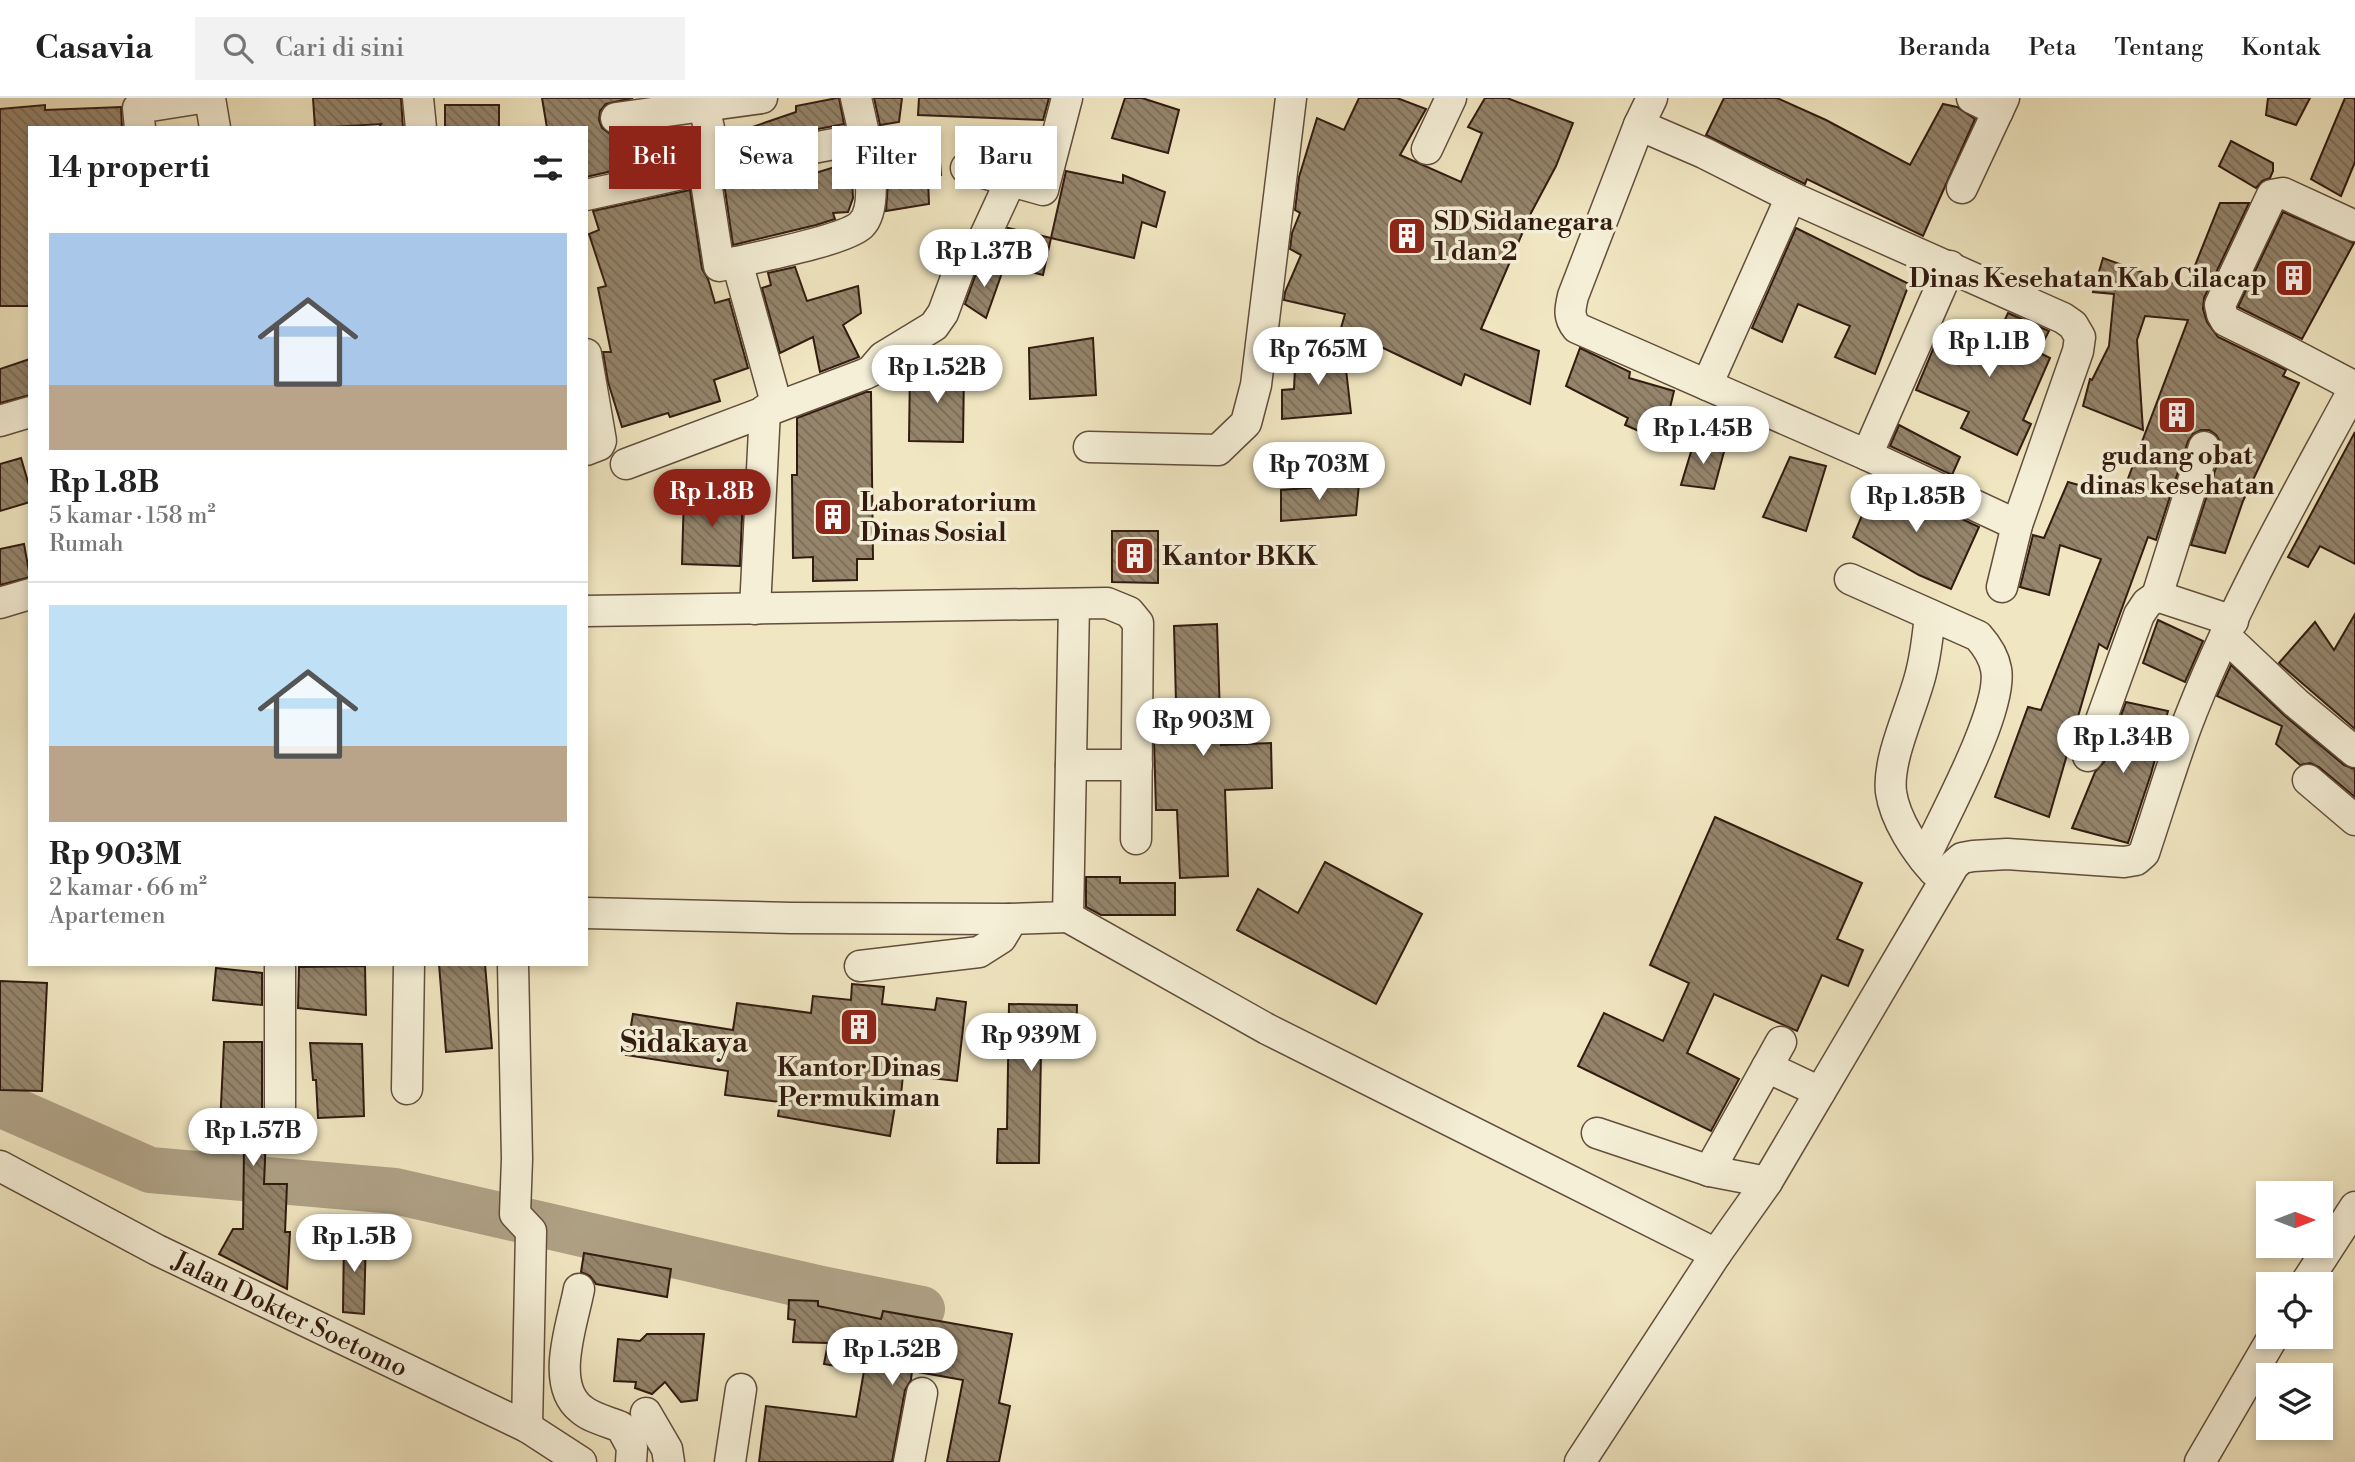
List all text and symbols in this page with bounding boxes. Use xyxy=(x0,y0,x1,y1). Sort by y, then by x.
search box xyxy=(195,17,685,80)
text: Casavia xyxy=(35,28,153,69)
icon: search xyxy=(219,29,257,67)
text: Cari di sini xyxy=(275,32,404,64)
text: Beranda xyxy=(1899,33,1990,63)
text: Peta xyxy=(2028,33,2076,63)
text: Tentang xyxy=(2114,33,2203,63)
text: Kontak xyxy=(2241,33,2320,63)
chip: Beli xyxy=(609,126,701,189)
chip: Sewa xyxy=(715,126,818,189)
chip: Filter xyxy=(832,126,941,189)
chip: Baru xyxy=(955,126,1057,189)
text: 14 properti xyxy=(49,149,210,187)
icon: filters xyxy=(529,149,567,187)
place label: SD Sidanegara 1 dan 2 xyxy=(1434,206,1614,268)
building icon: SD Sidanegara 1 dan 2 xyxy=(1386,215,1428,257)
pin: Rp 1.37B xyxy=(912,230,1056,289)
text: Rp 1.37B xyxy=(936,238,1032,266)
building icon: Dinas Kesehatan Kab Cilacap xyxy=(2273,257,2315,299)
place label: Dinas Kesehatan Kab Cilacap xyxy=(1909,263,2267,295)
icon: home xyxy=(245,279,371,405)
pin: Rp 1.1B xyxy=(1924,320,2054,379)
pin: Rp 765M xyxy=(1253,328,1383,387)
text: Rp 1.1B xyxy=(1948,328,2030,356)
text: Rp 765M xyxy=(1269,336,1367,364)
pin: Rp 1.52B xyxy=(865,345,1009,405)
text: Rp 1.52B xyxy=(888,354,986,382)
building icon: gudang obat dinas kesehatan xyxy=(2156,394,2198,436)
pin: Rp 1.45B xyxy=(1631,406,1775,466)
text: Rp 1.45B xyxy=(1653,415,1753,443)
place label: gudang obat dinas kesehatan xyxy=(2080,440,2274,502)
pin: Rp 703M xyxy=(1254,442,1384,502)
text: Rp 703M xyxy=(1269,451,1369,479)
text: Rp 1.8B xyxy=(49,464,160,502)
pin: Rp 1.8B xyxy=(647,470,777,529)
pin: Rp 1.85B xyxy=(1844,474,1988,534)
text: Rp 1.8B xyxy=(670,478,754,506)
text: Rp 1.85B xyxy=(1866,483,1966,511)
place label: Laboratorium Dinas Sosial xyxy=(860,487,1037,549)
building icon: Laboratorium Dinas Sosial xyxy=(812,496,854,538)
text: 5 kamar · 158 m² xyxy=(49,502,215,530)
text: Rumah xyxy=(49,530,124,558)
building icon: Kantor BKK xyxy=(1114,535,1156,577)
place label: Kantor BKK xyxy=(1162,541,1318,573)
icon: home xyxy=(245,651,371,777)
pin: Rp 903M xyxy=(1138,698,1268,758)
text: Rp 903M xyxy=(1152,707,1254,735)
pin: Rp 1.34B xyxy=(2051,716,2195,775)
text: Rp 1.34B xyxy=(2073,724,2173,752)
text: Rp 903M xyxy=(49,836,182,874)
text: 2 kamar · 66 m² xyxy=(49,874,207,902)
text: Apartemen xyxy=(49,902,165,930)
building icon: Kantor Dinas Permukiman xyxy=(838,1006,880,1048)
pin: Rp 939M xyxy=(966,1014,1096,1073)
text: Rp 939M xyxy=(981,1022,1081,1050)
district label: Sidakaya xyxy=(620,1024,749,1062)
place label: Kantor Dinas Permukiman xyxy=(777,1052,941,1114)
pin: Rp 1.57B xyxy=(181,1108,325,1168)
text: Rp 1.57B xyxy=(204,1117,302,1145)
north arrow xyxy=(2256,1181,2333,1258)
map controls xyxy=(2256,1181,2333,1440)
pin: Rp 1.5B xyxy=(289,1214,419,1274)
text: Rp 1.5B xyxy=(312,1223,396,1251)
street label: Jalan Dokter Soetomo xyxy=(166,1244,413,1385)
button: locate xyxy=(2256,1272,2333,1349)
pin: Rp 1.52B xyxy=(820,1328,964,1387)
text: Rp 1.52B xyxy=(843,1336,941,1364)
button: layers xyxy=(2256,1363,2333,1440)

